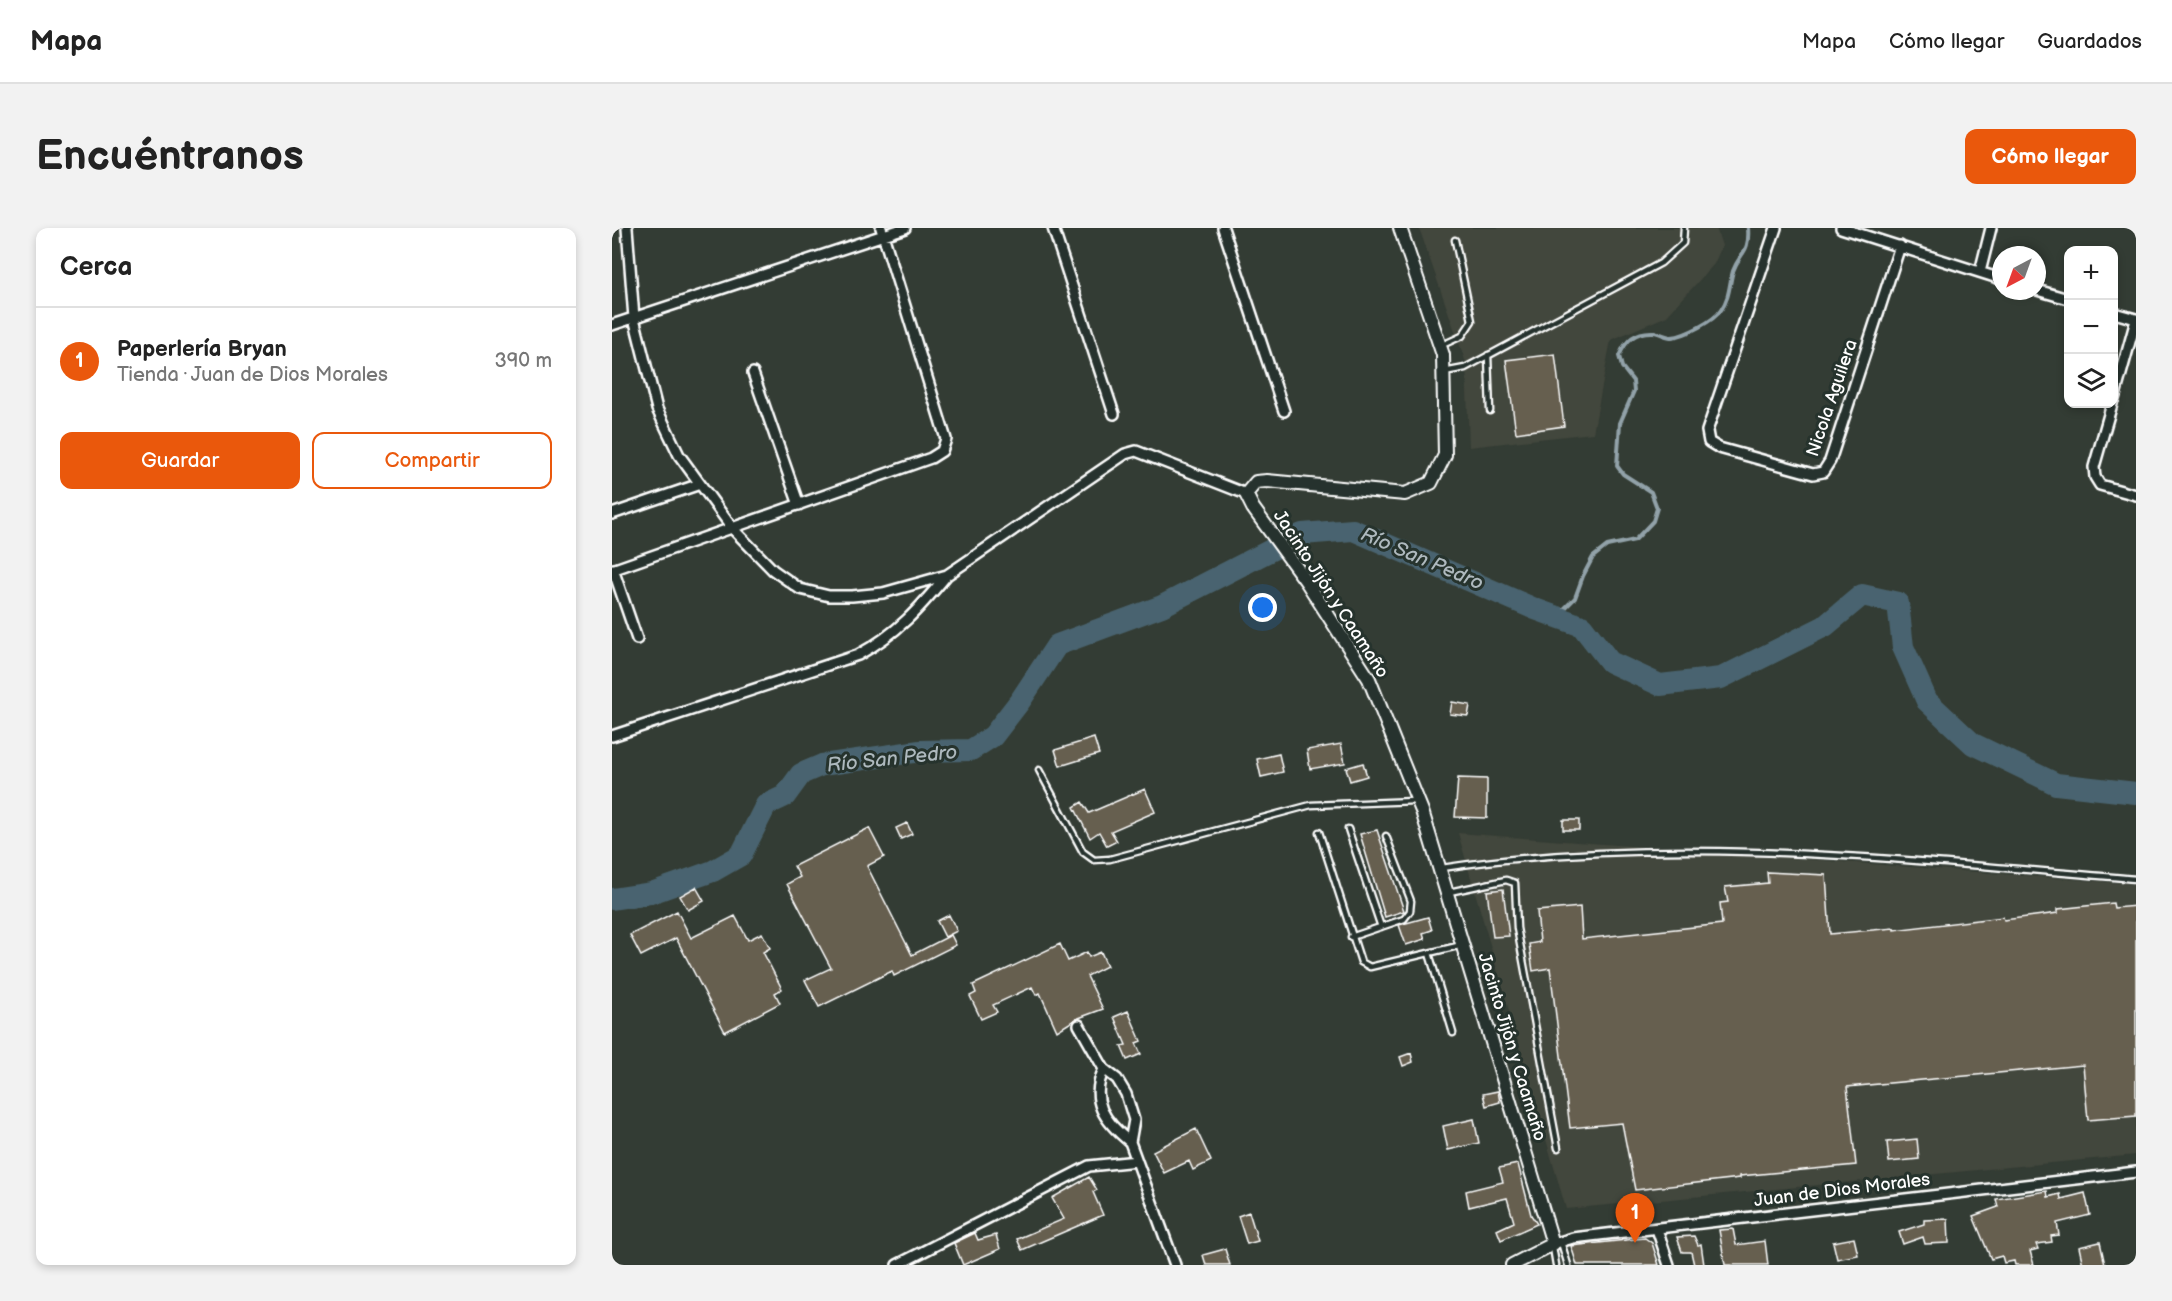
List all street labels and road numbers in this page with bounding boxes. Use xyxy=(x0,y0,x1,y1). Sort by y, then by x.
street label: Nicola Aguilera xyxy=(1802,337,1862,459)
street label: Jacinto Jijón y Caamaño xyxy=(1269,506,1393,682)
street label: Jacinto Jijón y Caamaño xyxy=(1473,950,1551,1144)
street label: Juan de Dios Morales xyxy=(1753,1169,1931,1211)

